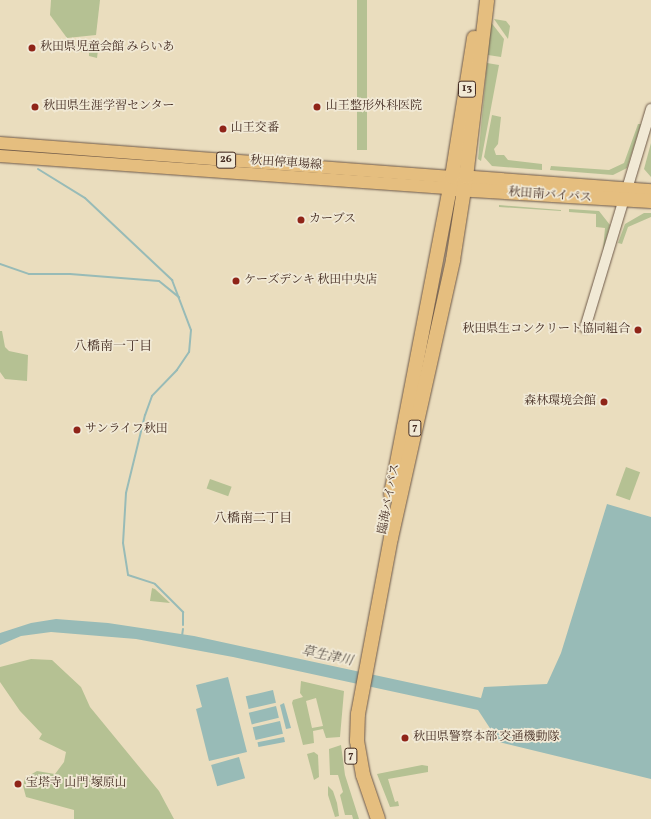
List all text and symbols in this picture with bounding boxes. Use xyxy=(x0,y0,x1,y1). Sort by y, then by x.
place label: 秋田県児童会館 みらいあ xyxy=(40,41,174,55)
marker: 秋田県児童会館 みらいあ xyxy=(27,43,37,53)
road number: 13 xyxy=(457,80,477,98)
place label: 秋田県生涯学習センター xyxy=(43,100,175,114)
place label: 山王整形外科医院 xyxy=(326,100,422,114)
marker: 山王整形外科医院 xyxy=(311,101,323,113)
marker: 秋田県生涯学習センター xyxy=(30,102,40,112)
place label: 山王交番 xyxy=(231,122,279,136)
marker: 山王交番 xyxy=(218,124,228,134)
road number: 26 xyxy=(216,151,236,169)
street label: 秋田停車場線 xyxy=(250,154,322,174)
street label: 秋田南バイパス xyxy=(508,186,592,206)
place label: カーブス xyxy=(309,213,357,227)
marker: カーブス xyxy=(296,215,306,225)
place label: ケーズデンキ 秋田中央店 xyxy=(244,274,378,288)
marker: ケーズデンキ 秋田中央店 xyxy=(231,276,241,286)
place label: 秋田県生コンクリート協同組合 xyxy=(462,323,630,337)
marker: 秋田県生コンクリート協同組合 xyxy=(633,325,643,335)
district label: 八橋南一丁目 xyxy=(74,339,152,355)
place label: 森林環境会館 xyxy=(524,395,596,409)
marker: 森林環境会館 xyxy=(599,397,609,407)
road number: 7 xyxy=(408,419,422,437)
place label: サンライフ秋田 xyxy=(85,423,169,437)
marker: サンライフ秋田 xyxy=(72,425,82,435)
street label: 臨海バイパス xyxy=(376,462,404,536)
district label: 八橋南二丁目 xyxy=(214,511,292,527)
water label: 草生津川 xyxy=(300,644,354,670)
place label: 秋田県警察本部 交通機動隊 xyxy=(413,731,559,745)
marker: 秋田県警察本部 交通機動隊 xyxy=(400,733,410,743)
road number: 7 xyxy=(344,747,358,765)
place label: 宝塔寺 山門 塚原山 xyxy=(26,777,127,791)
marker: 宝塔寺 山門 塚原山 xyxy=(13,779,23,789)

